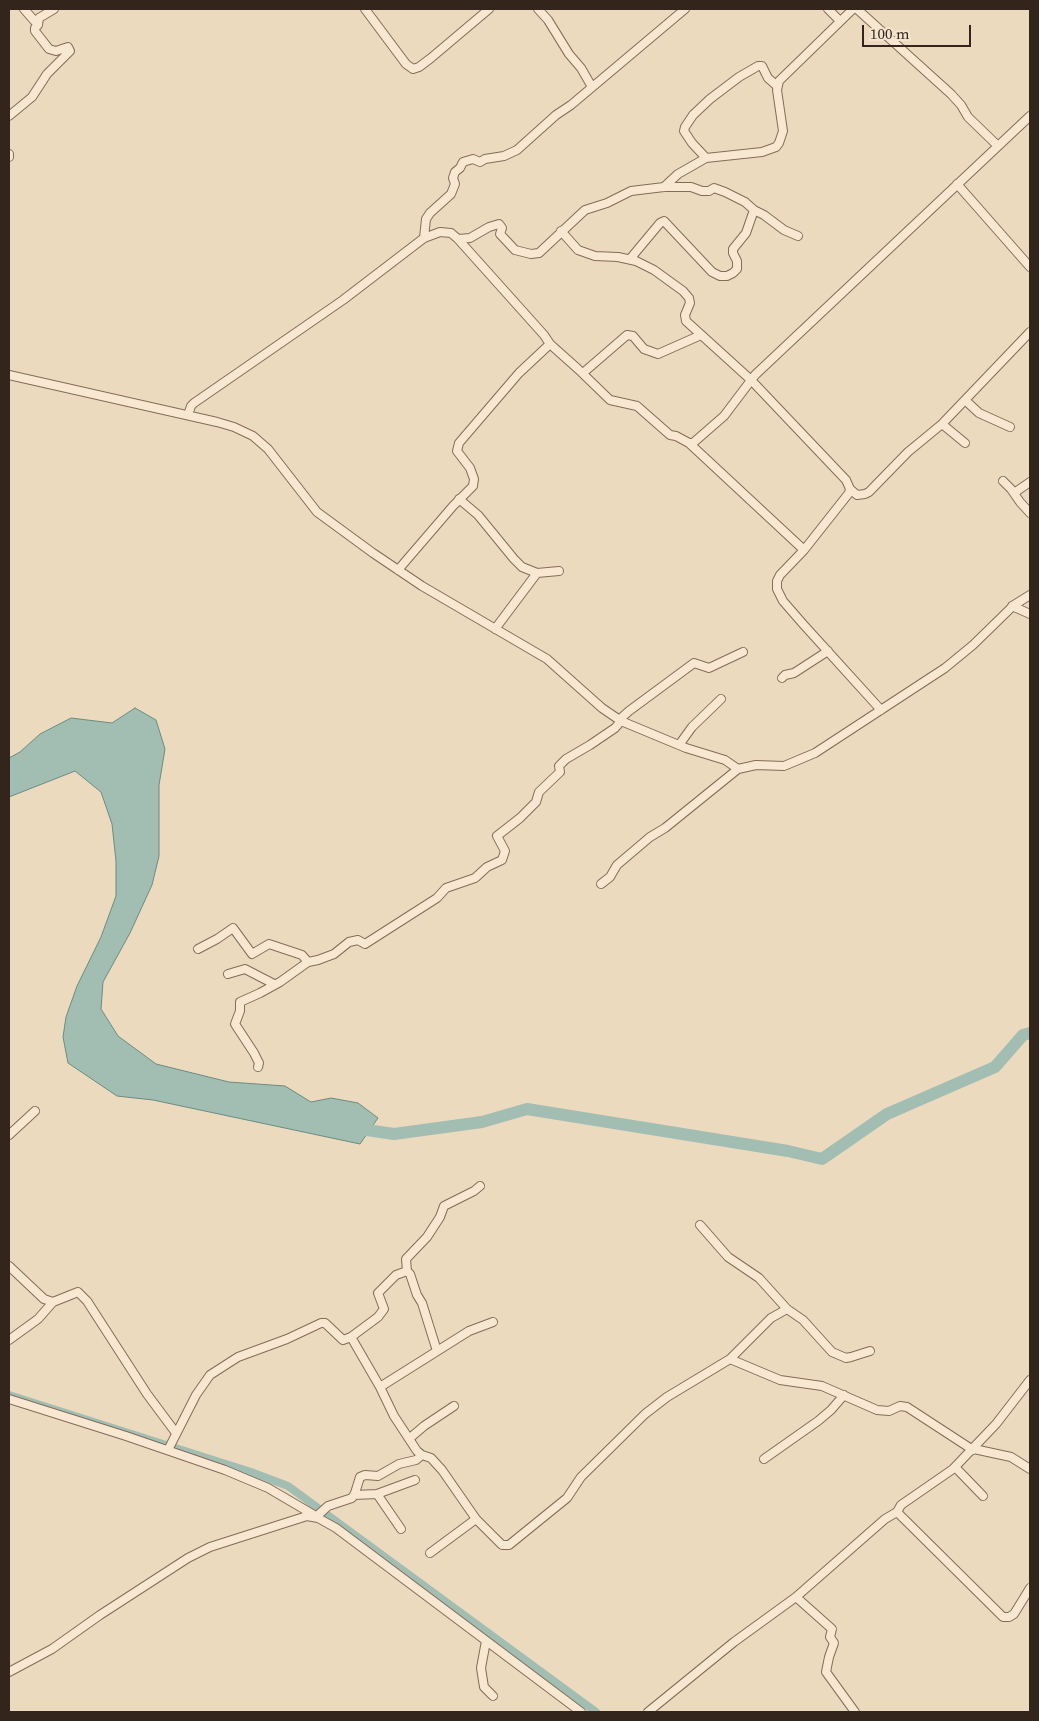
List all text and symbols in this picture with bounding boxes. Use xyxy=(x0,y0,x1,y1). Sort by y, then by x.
scale bar xyxy=(864,15,973,47)
text: 100 m xyxy=(870,23,910,44)

